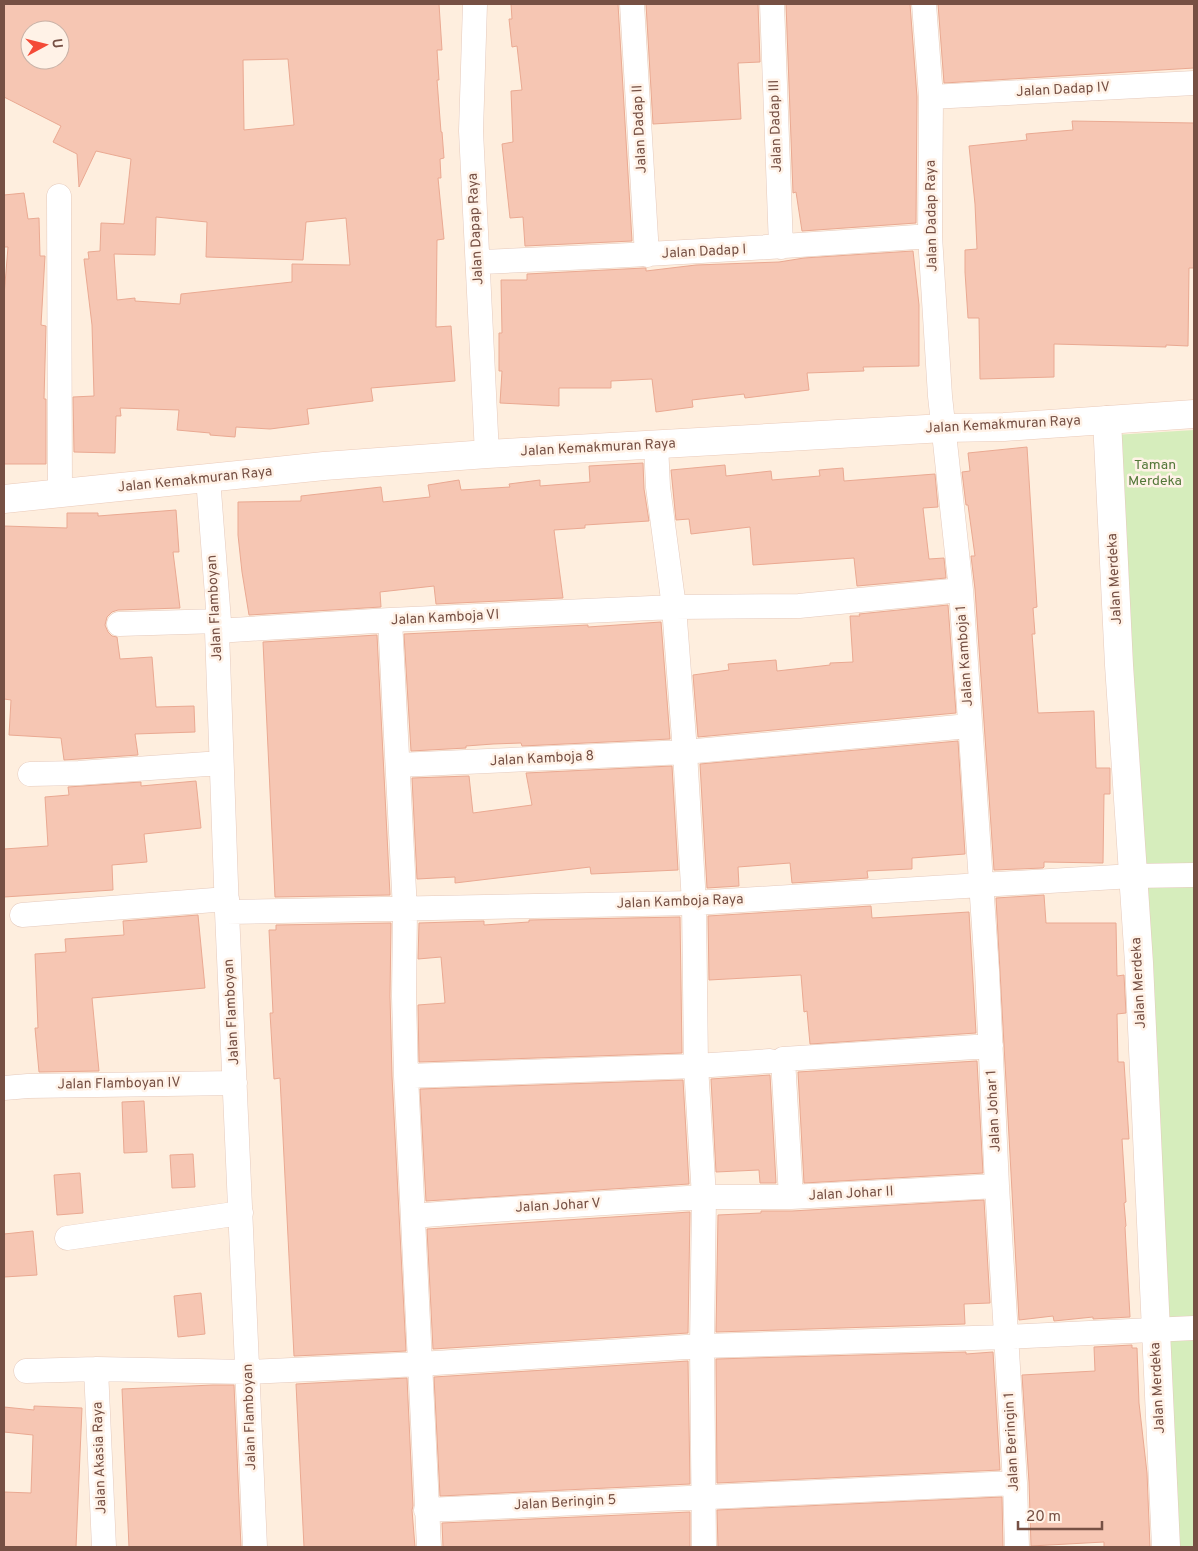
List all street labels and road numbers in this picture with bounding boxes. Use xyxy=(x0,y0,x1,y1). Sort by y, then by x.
street label: Jalan Dadap III xyxy=(766,79,786,173)
street label: Jalan Dadap IV xyxy=(1016,79,1110,101)
street label: Jalan Dadap II xyxy=(629,84,651,174)
street label: Jalan Dadap Raya xyxy=(923,160,941,272)
street label: Jalan Dapap Raya xyxy=(465,173,487,285)
street label: Jalan Dadap I xyxy=(661,241,747,263)
street label: Jalan Kemakmuran Raya xyxy=(925,412,1081,438)
street label: Jalan Kemakmuran Raya xyxy=(520,435,676,461)
street label: Jalan Kemakmuran Raya xyxy=(117,463,273,497)
street label: Jalan Merdeka xyxy=(1104,533,1126,625)
street label: Jalan Flamboyan xyxy=(204,554,226,662)
street label: Jalan Kamboja 1 xyxy=(953,605,977,707)
street label: Jalan Kamboja VI xyxy=(390,607,500,629)
street label: Jalan Kamboja 8 xyxy=(489,748,595,770)
street label: Jalan Kamboja Raya xyxy=(616,891,744,913)
street label: Jalan Merdeka xyxy=(1128,937,1150,1029)
street label: Jalan Flamboyan xyxy=(221,958,243,1066)
street label: Jalan Johar 1 xyxy=(983,1069,1005,1153)
street label: Jalan Flamboyan IV xyxy=(57,1074,181,1094)
street label: Jalan Johar II xyxy=(808,1183,894,1205)
street label: Jalan Johar V xyxy=(515,1195,601,1217)
street label: Jalan Merdeka xyxy=(1147,1342,1169,1434)
street label: Jalan Flamboyan xyxy=(240,1363,260,1471)
street label: Jalan Beringin 1 xyxy=(1001,1392,1023,1492)
street label: Jalan Akasia Raya xyxy=(90,1401,110,1515)
street label: Jalan Beringin 5 xyxy=(513,1492,617,1514)

